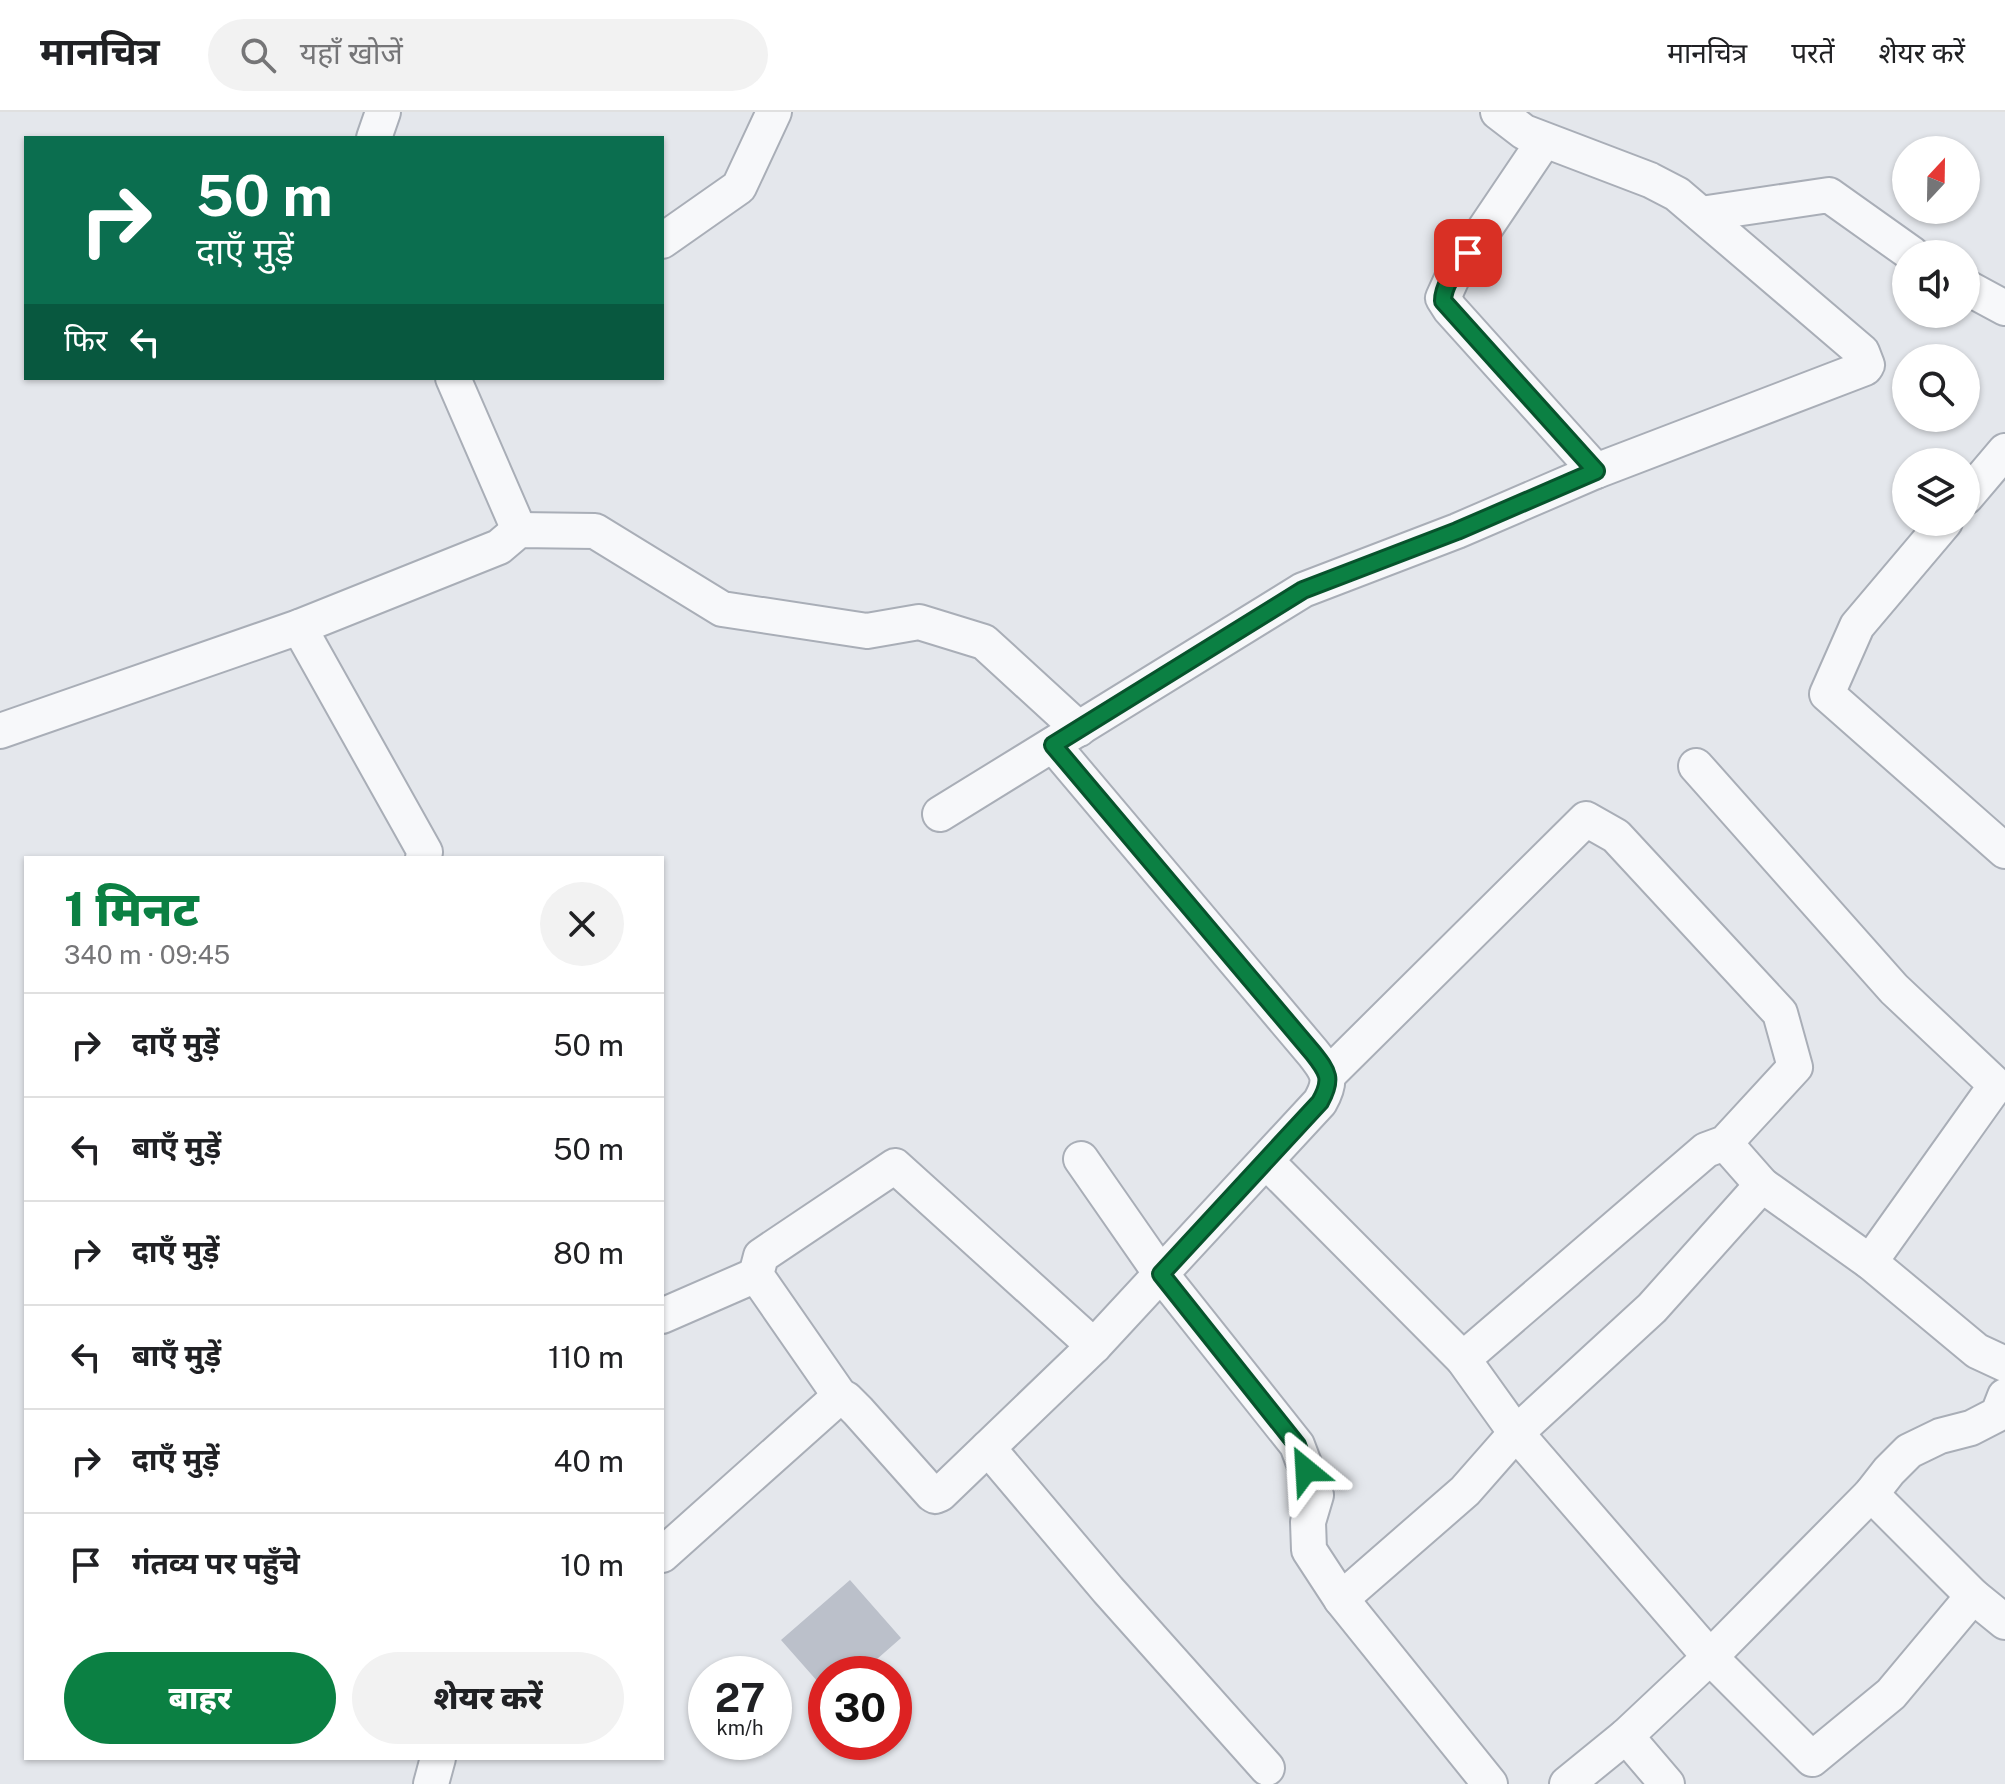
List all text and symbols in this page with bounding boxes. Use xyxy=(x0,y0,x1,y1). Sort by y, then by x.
search box xyxy=(208,19,768,91)
text: मानचित्र xyxy=(40,29,160,74)
icon: search xyxy=(236,33,280,77)
text: यहाँ खोजें xyxy=(300,35,403,71)
text: मानचित्र xyxy=(1667,36,1747,69)
text: परतें xyxy=(1791,36,1835,69)
text: शेयर करें xyxy=(1879,36,1965,69)
north arrow xyxy=(1892,136,1980,224)
map controls xyxy=(1892,136,1980,536)
text: 50 m xyxy=(196,163,333,229)
icon: right xyxy=(64,168,168,272)
pin xyxy=(1434,219,1502,287)
text: दाएँ मुड़ें xyxy=(196,230,294,272)
icon: arrive xyxy=(1446,231,1490,275)
button: sound xyxy=(1892,240,1980,328)
icon: left xyxy=(123,320,167,364)
text: फिर xyxy=(64,322,107,358)
button: search xyxy=(1892,344,1980,432)
button: layers xyxy=(1892,448,1980,536)
text: 1 मिनट xyxy=(64,880,199,937)
button: close xyxy=(540,882,624,966)
text: 340 m · 09:45 xyxy=(64,939,230,970)
icon: right xyxy=(64,1023,108,1067)
text: दाएँ मुड़ें xyxy=(132,1025,219,1061)
text: 50 m xyxy=(553,1027,624,1063)
icon: left xyxy=(64,1127,108,1171)
text: बाएँ मुड़ें xyxy=(132,1129,221,1165)
text: 50 m xyxy=(553,1131,624,1167)
icon: right xyxy=(64,1231,108,1275)
text: दाएँ मुड़ें xyxy=(132,1233,219,1269)
text: 80 m xyxy=(553,1235,624,1271)
icon: left xyxy=(64,1335,108,1379)
text: बाएँ मुड़ें xyxy=(132,1337,221,1373)
text: 110 m xyxy=(548,1339,624,1375)
position arrow xyxy=(1264,1428,1348,1512)
icon: right xyxy=(64,1439,108,1483)
text: दाएँ मुड़ें xyxy=(132,1441,219,1477)
text: 40 m xyxy=(554,1443,624,1479)
icon: arrive xyxy=(64,1543,108,1587)
text: गंतव्य पर पहुँचे xyxy=(132,1545,300,1581)
text: 10 m xyxy=(560,1547,624,1583)
button: बाहर xyxy=(64,1652,336,1744)
button: शेयर करें xyxy=(352,1652,624,1744)
speed limit sign: 30 xyxy=(808,1656,912,1760)
text: 27 xyxy=(715,1674,765,1721)
text: km/h xyxy=(716,1716,764,1740)

